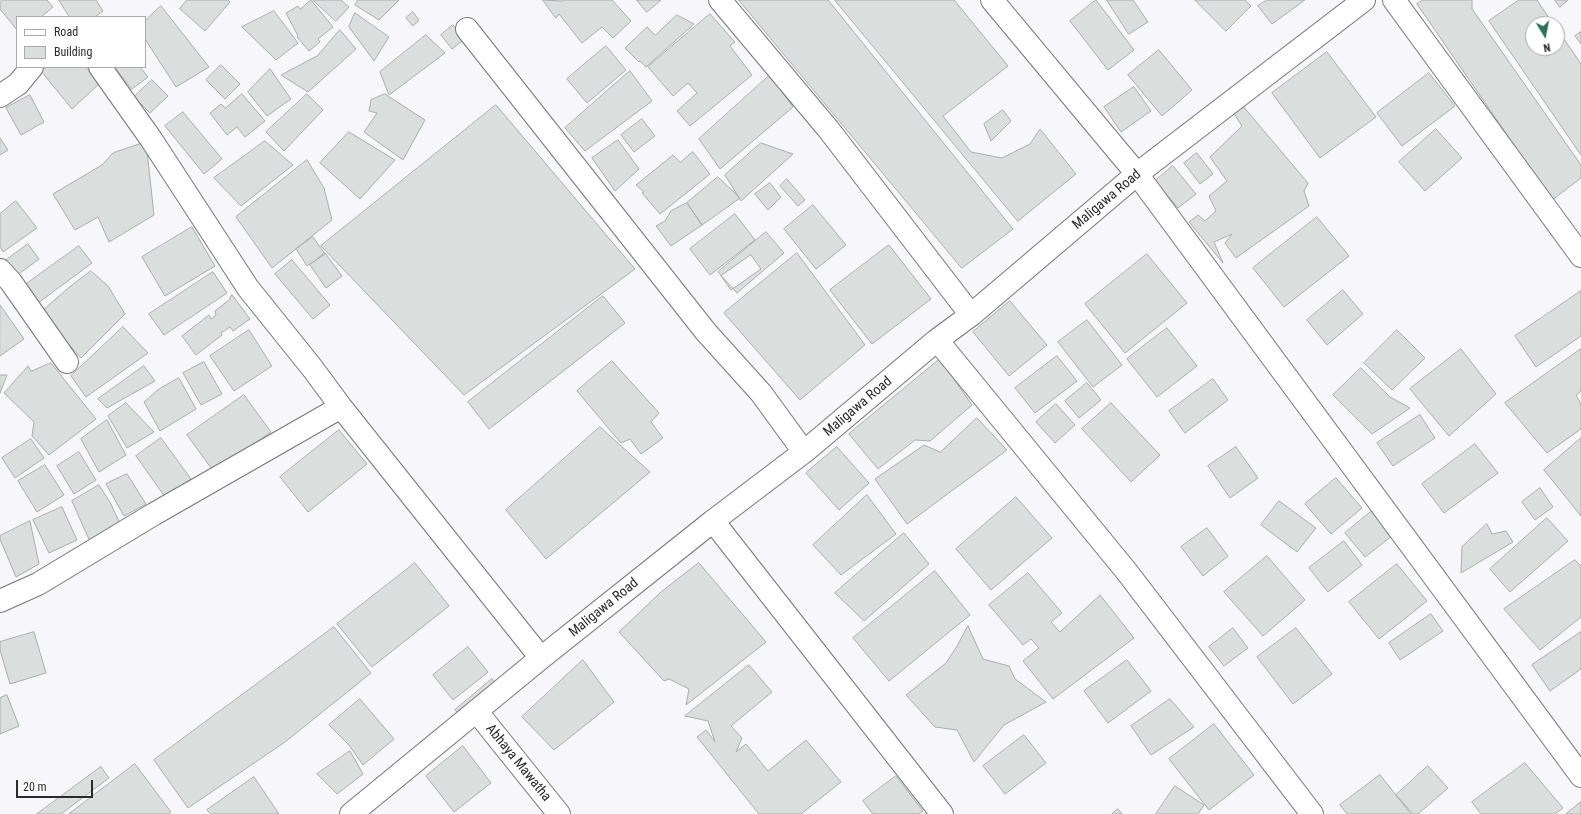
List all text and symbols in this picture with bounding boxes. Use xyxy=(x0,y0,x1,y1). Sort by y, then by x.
legend xyxy=(16,16,146,68)
north arrow xyxy=(1525,16,1565,56)
text: Road xyxy=(54,25,78,39)
text: N xyxy=(1543,40,1551,54)
text: Building xyxy=(54,45,92,59)
street label: Maligawa Road xyxy=(1069,166,1145,234)
street label: Maligawa Road xyxy=(820,373,896,441)
street label: Maligawa Road xyxy=(566,575,642,641)
street label: Abhaya Mawatha xyxy=(482,721,554,805)
scale bar xyxy=(18,772,95,798)
text: 20 m xyxy=(23,780,47,794)

